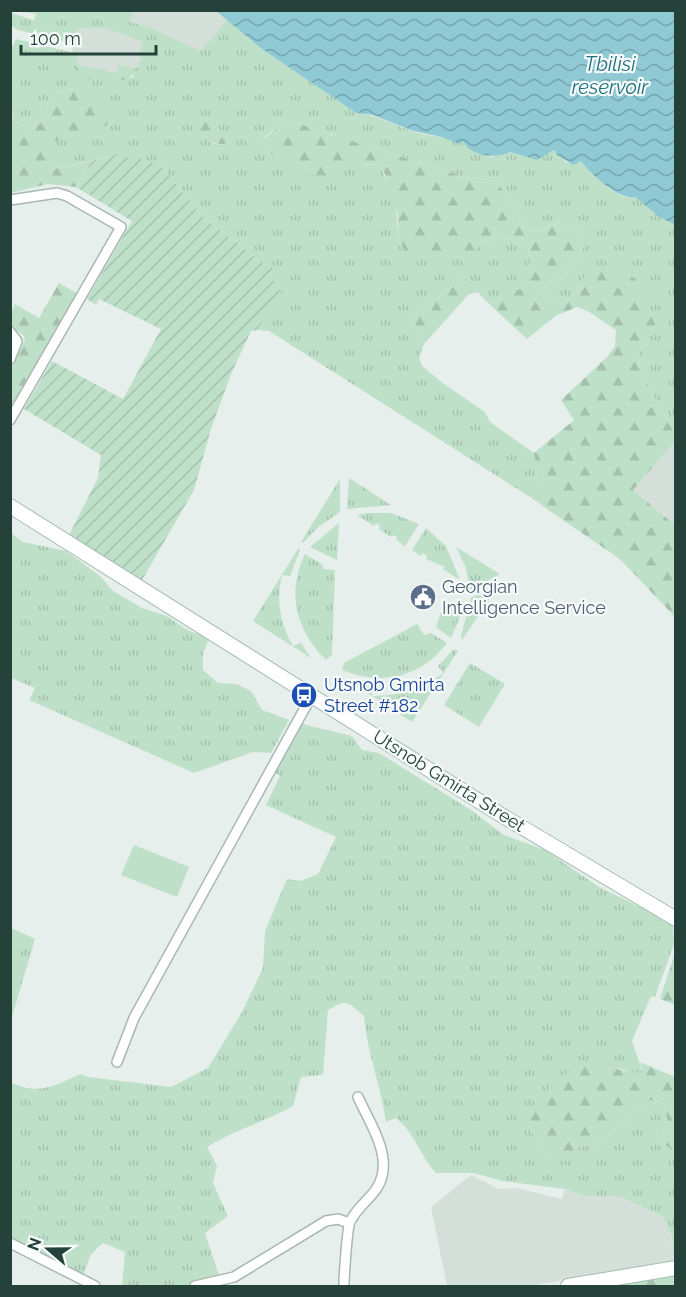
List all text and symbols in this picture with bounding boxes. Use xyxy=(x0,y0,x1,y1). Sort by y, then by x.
scale bar xyxy=(21,18,156,56)
text: 100 m xyxy=(30,28,81,49)
water label: Tbilisi reservoir xyxy=(572,52,649,99)
place label: Georgian Intelligence Service xyxy=(442,576,606,618)
public building icon: Georgian Intelligence Service xyxy=(408,582,438,612)
place label: Utsnob Gmirta Street #182 xyxy=(324,674,445,716)
bus stop icon: Utsnob Gmirta Street #182 xyxy=(289,680,319,710)
street label: Utsnob Gmirta Street xyxy=(369,725,529,836)
north arrow xyxy=(18,1219,78,1279)
text: N xyxy=(23,1235,45,1253)

